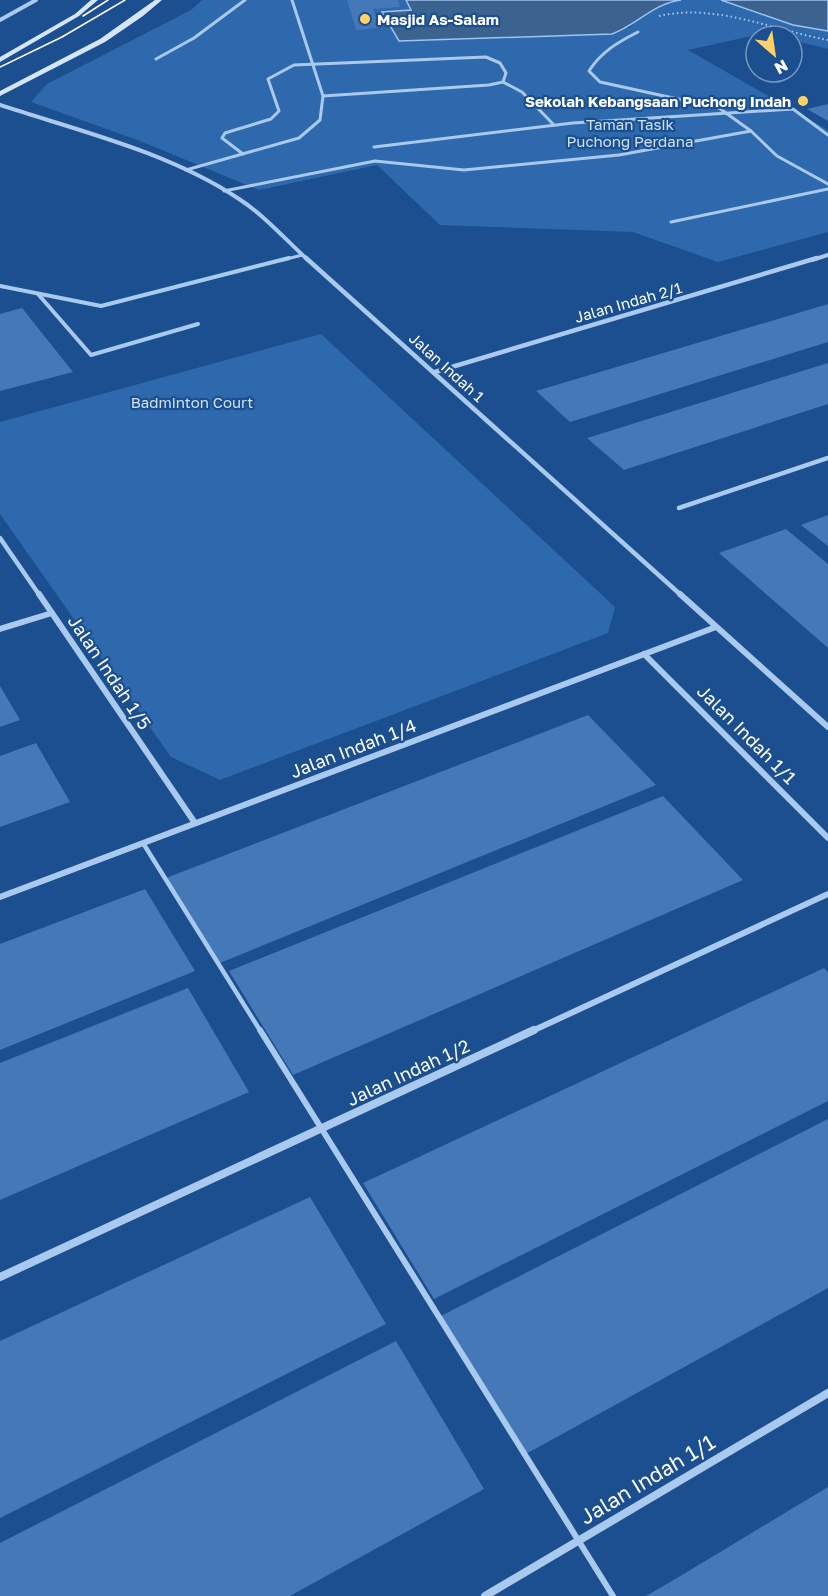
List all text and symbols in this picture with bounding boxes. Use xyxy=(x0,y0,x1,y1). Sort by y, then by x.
place label: Masjid As-Salam xyxy=(377,10,499,28)
marker: Masjid As-Salam xyxy=(358,12,372,26)
north arrow xyxy=(744,24,804,84)
text: N xyxy=(771,55,791,79)
place label: Sekolah Kebangsaan Puchong Indah xyxy=(525,92,791,110)
marker: Sekolah Kebangsaan Puchong Indah xyxy=(796,94,810,108)
park label: Taman Tasik Puchong Perdana xyxy=(567,115,693,150)
street label: Jalan Indah 2/1 xyxy=(572,278,684,326)
street label: Jalan Indah 1 xyxy=(406,329,488,405)
park label: Badminton Court xyxy=(131,393,253,411)
street label: Jalan Indah 1/5 xyxy=(64,611,156,733)
street label: Jalan Indah 1/1 xyxy=(693,680,801,788)
street label: Jalan Indah 1/4 xyxy=(287,714,419,782)
street label: Jalan Indah 1/2 xyxy=(343,1034,473,1110)
street label: Jalan Indah 1/1 xyxy=(575,1428,719,1530)

